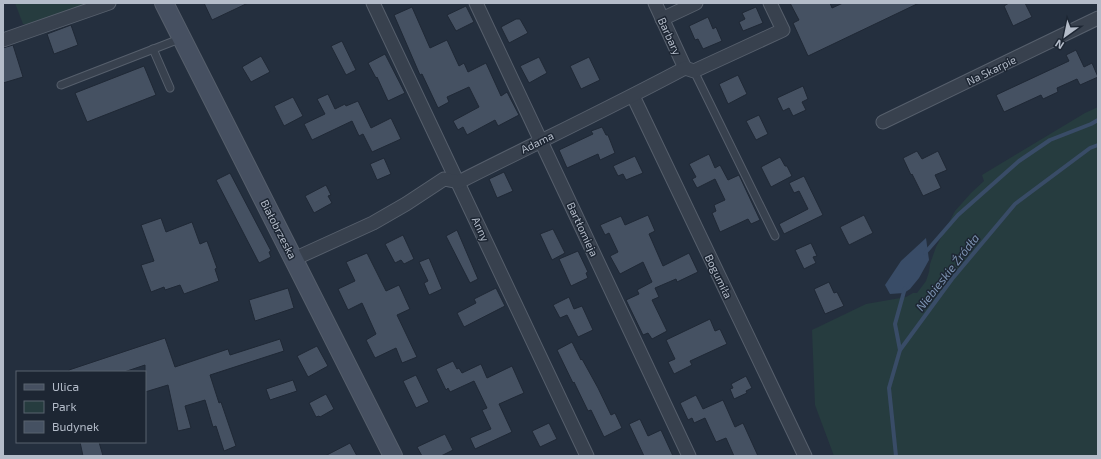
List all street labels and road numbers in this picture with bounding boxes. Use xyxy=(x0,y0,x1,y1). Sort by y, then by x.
street label: Barbary xyxy=(656,15,684,57)
street label: Na Skarpie xyxy=(964,52,1018,88)
street label: Adama xyxy=(518,129,556,155)
street label: Białobrzeska xyxy=(258,197,300,261)
street label: Bartłomieja xyxy=(564,200,601,259)
street label: Anny xyxy=(470,215,492,243)
street label: Bogumiła xyxy=(703,252,735,300)

